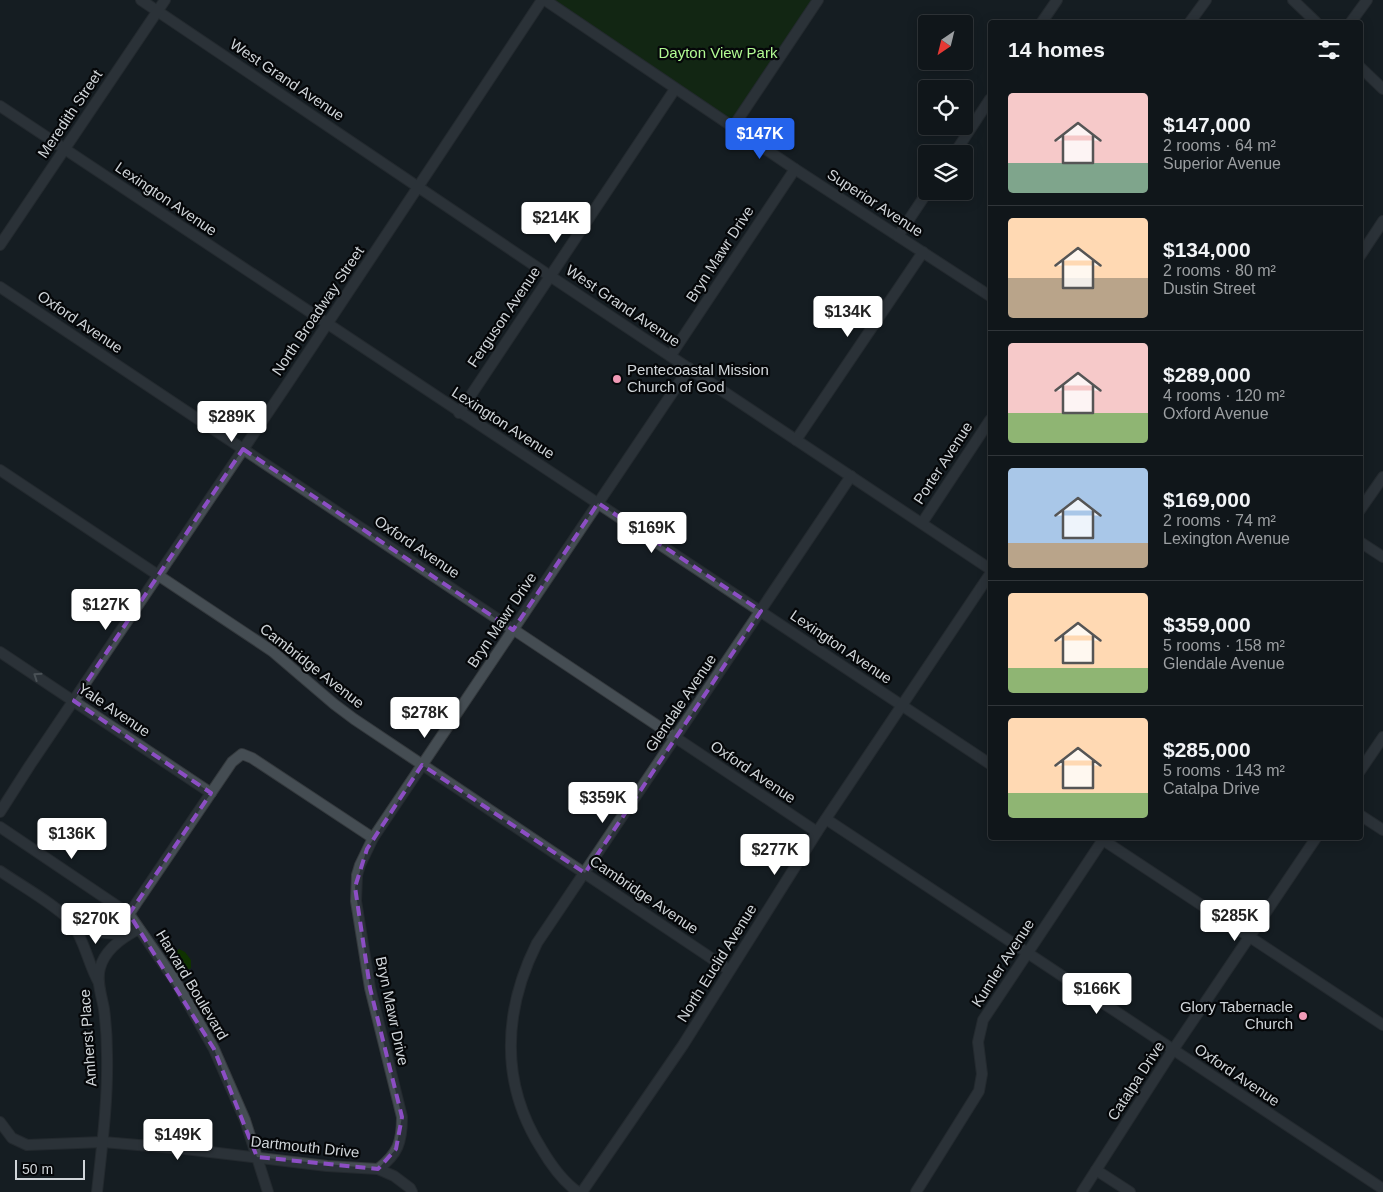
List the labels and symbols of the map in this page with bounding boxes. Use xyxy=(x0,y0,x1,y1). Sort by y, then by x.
north arrow xyxy=(918,15,972,70)
street label: West Grand Avenue xyxy=(227,35,347,124)
park label: Dayton View Park xyxy=(659,44,778,61)
street label: Meredith Street xyxy=(34,66,106,161)
pin: $147K xyxy=(725,118,795,160)
street label: Lexington Avenue xyxy=(112,158,220,239)
street label: Superior Avenue xyxy=(824,165,926,240)
pin: $214K xyxy=(521,202,591,244)
street label: Bryn Mawr Drive xyxy=(682,203,757,305)
street label: North Broadway Street xyxy=(268,242,368,378)
street label: West Grand Avenue xyxy=(563,261,683,350)
street label: Ferguson Avenue xyxy=(464,263,543,370)
street label: Oxford Avenue xyxy=(35,287,126,356)
pin: $134K xyxy=(813,296,883,338)
place label: Pentecoastal Mission Church of God xyxy=(627,361,769,395)
marker: Pentecoastal Mission Church of God xyxy=(611,373,623,385)
street label: Lexington Avenue xyxy=(449,383,558,462)
pin: $289K xyxy=(197,400,267,443)
street label: Porter Avenue xyxy=(910,418,976,507)
street label: Oxford Avenue xyxy=(372,512,463,581)
pin: $169K xyxy=(617,512,687,554)
street label: Bryn Mawr Drive xyxy=(464,569,540,670)
pin: $127K xyxy=(71,588,141,631)
street label: Lexington Avenue xyxy=(787,606,895,687)
street label: Cambridge Avenue xyxy=(257,620,368,711)
street label: Glendale Avenue xyxy=(642,651,720,755)
one-way arrow xyxy=(33,673,43,682)
street label: Yale Avenue xyxy=(75,679,153,740)
pin: $278K xyxy=(390,696,460,739)
street label: Oxford Avenue xyxy=(708,737,799,806)
pin: $359K xyxy=(568,782,638,824)
pin: $136K xyxy=(37,818,107,860)
pin: $277K xyxy=(740,834,810,876)
street label: Cambridge Avenue xyxy=(587,852,702,937)
pin: $285K xyxy=(1200,900,1270,942)
street label: North Euclid Avenue xyxy=(673,901,760,1025)
pin: $270K xyxy=(61,902,131,945)
street label: Kumler Avenue xyxy=(968,916,1037,1010)
street label: Harvard Boulevard xyxy=(153,927,232,1043)
street label: Bryn Mawr Drive xyxy=(373,955,412,1067)
pin: $166K xyxy=(1062,972,1132,1015)
street label: Amherst Place xyxy=(76,989,99,1087)
place label: Glory Tabernacle Church xyxy=(1180,998,1293,1032)
marker: Glory Tabernacle Church xyxy=(1297,1010,1309,1022)
street label: Catalpa Drive xyxy=(1104,1038,1167,1123)
street label: Oxford Avenue xyxy=(1192,1040,1283,1109)
pin: $149K xyxy=(143,1118,213,1161)
street label: Dartmouth Drive xyxy=(250,1132,360,1161)
scale bar xyxy=(15,1157,85,1180)

